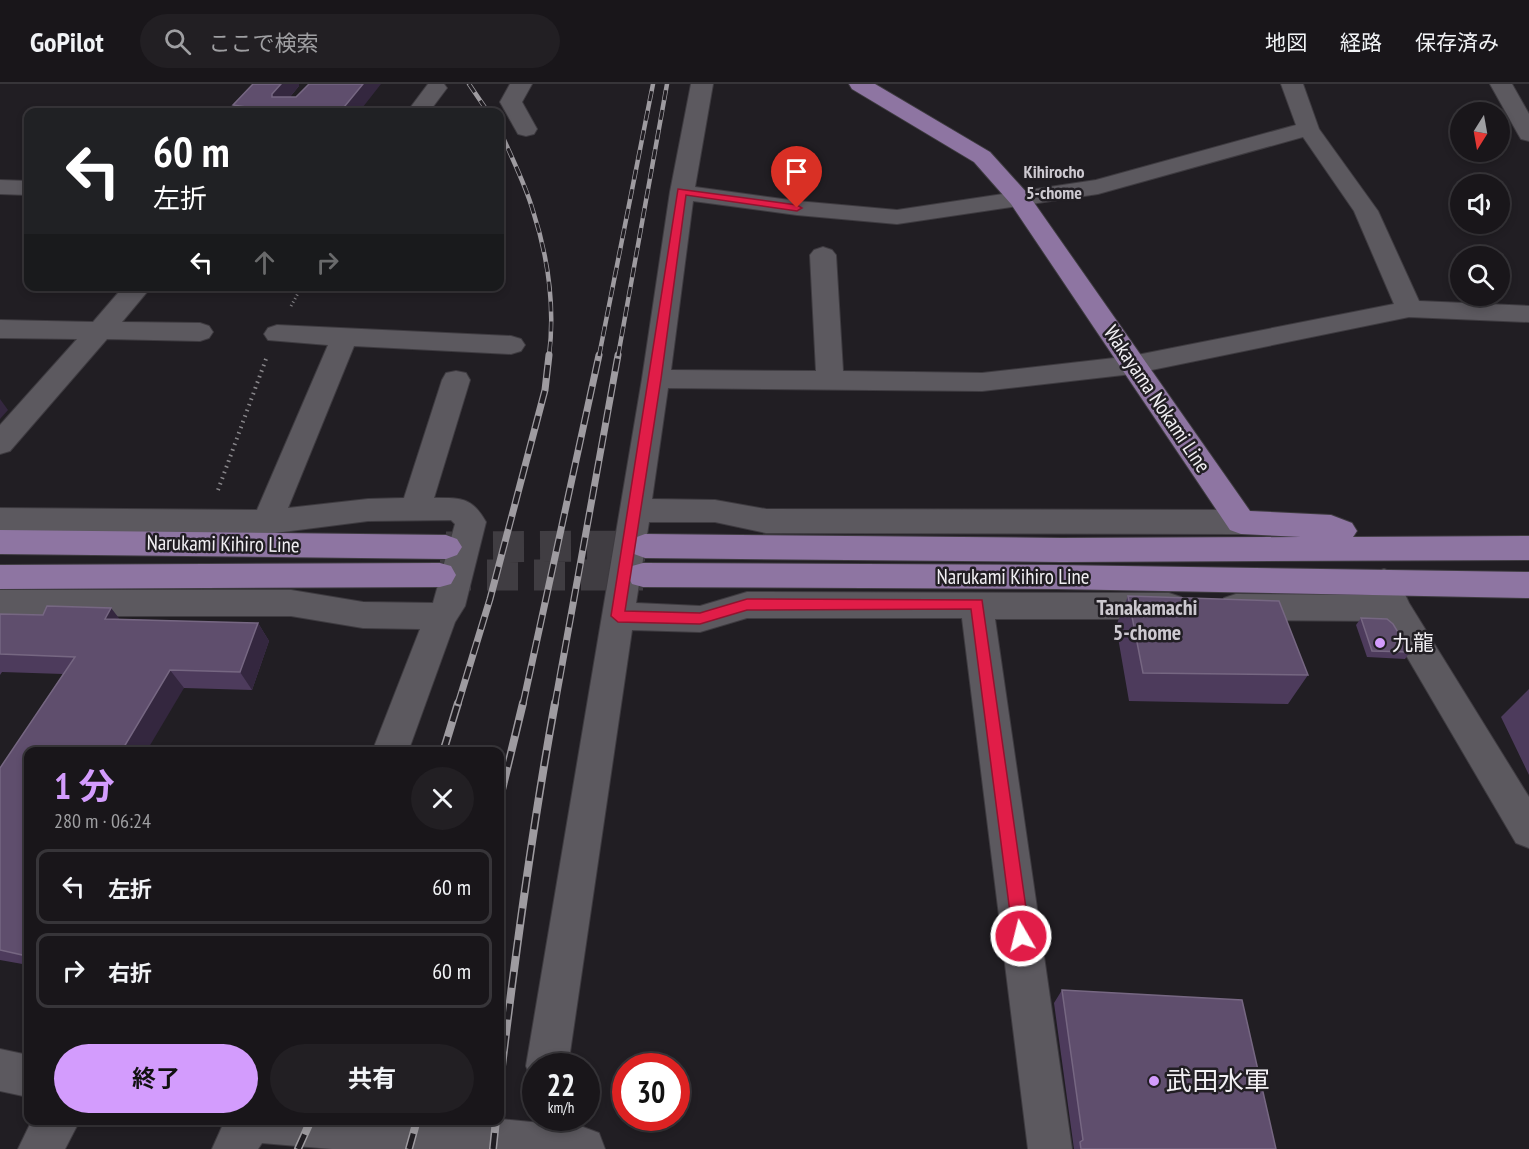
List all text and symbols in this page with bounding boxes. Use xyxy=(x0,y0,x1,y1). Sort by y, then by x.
search box xyxy=(140,14,560,68)
text: GoPilot xyxy=(30,23,104,60)
icon: search xyxy=(161,25,194,58)
text: ここで検索 xyxy=(209,29,319,57)
text: 地図 xyxy=(1265,29,1307,56)
text: 経路 xyxy=(1340,29,1382,56)
text: 保存済み xyxy=(1415,29,1499,56)
north arrow xyxy=(1450,102,1510,162)
map controls xyxy=(1450,102,1510,306)
text: 60 m xyxy=(153,124,230,179)
icon: left xyxy=(54,132,132,210)
pin xyxy=(771,146,822,208)
icon: arrive xyxy=(780,155,813,188)
district label: Kihirocho 5-chome xyxy=(1023,160,1085,204)
button: sound xyxy=(1450,174,1510,234)
text: 左折 xyxy=(153,181,207,215)
icon: left xyxy=(185,246,218,279)
icon: ahead xyxy=(248,246,281,279)
icon: right xyxy=(311,246,344,279)
button: search xyxy=(1450,246,1510,306)
street label: Wakayama Nokami Line xyxy=(1098,320,1217,478)
street label: Narukami Kihiro Line xyxy=(146,529,300,558)
street label: Narukami Kihiro Line xyxy=(937,563,1089,590)
district label: Tanakamachi 5-chome xyxy=(1097,593,1198,646)
place label: 九龍 xyxy=(1392,629,1434,656)
marker: 九龍 xyxy=(1373,636,1387,650)
text: 1 分 xyxy=(54,762,115,809)
button: close xyxy=(411,767,474,830)
text: 280 m · 06:24 xyxy=(54,808,151,834)
icon: left xyxy=(57,870,90,903)
text: 60 m xyxy=(432,873,471,901)
text: 左折 xyxy=(108,875,152,903)
position arrow xyxy=(989,904,1053,968)
icon: right xyxy=(57,954,90,987)
text: 60 m xyxy=(432,957,471,985)
text: 右折 xyxy=(108,959,152,987)
button: 終了 xyxy=(54,1044,258,1113)
button: 共有 xyxy=(270,1044,474,1113)
speed limit sign: 30 xyxy=(612,1053,690,1131)
place label: 武田水軍 xyxy=(1166,1064,1270,1097)
text: 22 xyxy=(547,1065,575,1104)
marker: 武田水軍 xyxy=(1147,1074,1161,1088)
text: km/h xyxy=(548,1098,574,1117)

